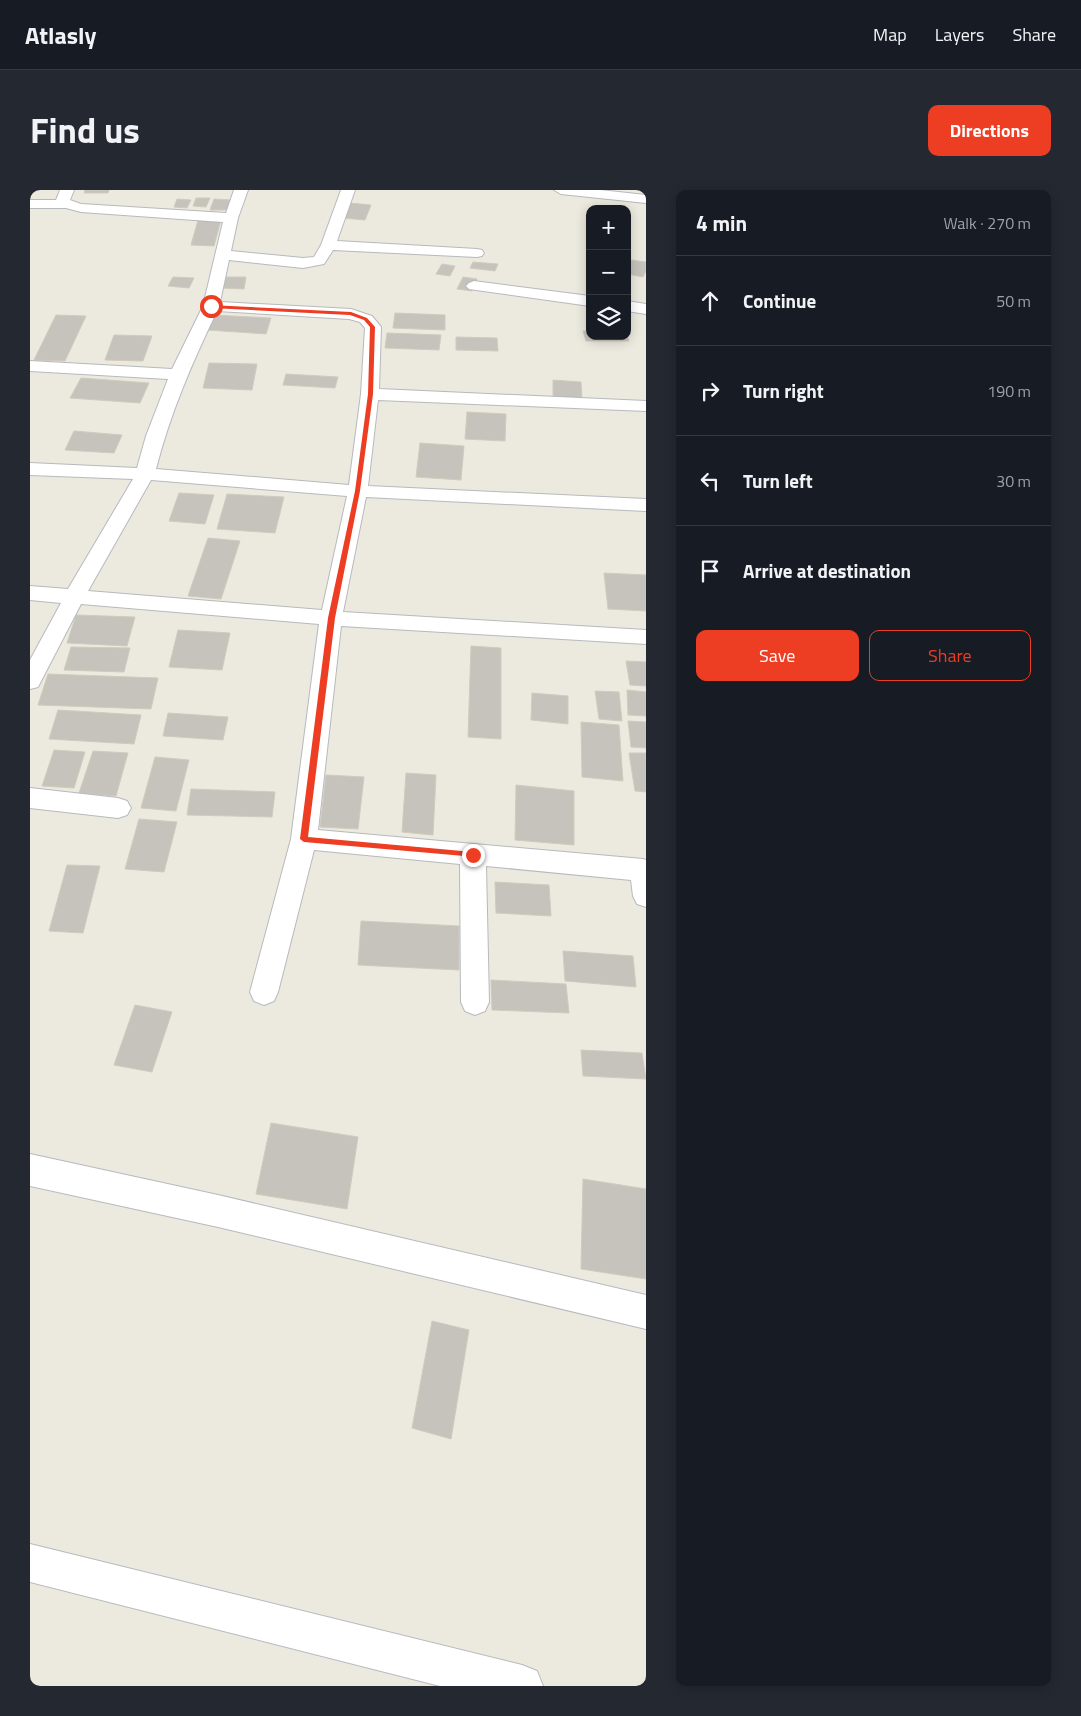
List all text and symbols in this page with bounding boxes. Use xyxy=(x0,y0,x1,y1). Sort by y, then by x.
text: Atlasly xyxy=(25,17,96,53)
text: Map xyxy=(873,21,907,48)
text: Layers xyxy=(935,21,984,48)
text: Share xyxy=(1012,21,1056,48)
text: Find us xyxy=(30,103,140,157)
button: Directions xyxy=(928,105,1051,156)
map controls xyxy=(586,205,631,340)
button: + xyxy=(586,205,631,250)
text: 4 min xyxy=(696,207,747,239)
text: Walk · 270 m xyxy=(943,211,1031,235)
button: − xyxy=(586,250,631,295)
text: Continue xyxy=(743,286,816,315)
icon: ahead xyxy=(696,287,724,315)
text: 50 m xyxy=(996,289,1031,313)
route start xyxy=(200,295,223,318)
button: layers xyxy=(586,295,631,340)
text: Turn right xyxy=(743,376,824,405)
icon: right xyxy=(696,377,724,405)
text: 190 m xyxy=(987,379,1031,403)
text: Turn left xyxy=(743,466,813,495)
icon: left xyxy=(696,467,724,495)
text: 30 m xyxy=(996,469,1031,493)
text: Arrive at destination xyxy=(743,556,911,585)
icon: arrive xyxy=(696,557,724,585)
button: Save xyxy=(696,630,859,681)
button: Share xyxy=(869,630,1031,681)
route end xyxy=(462,844,485,867)

